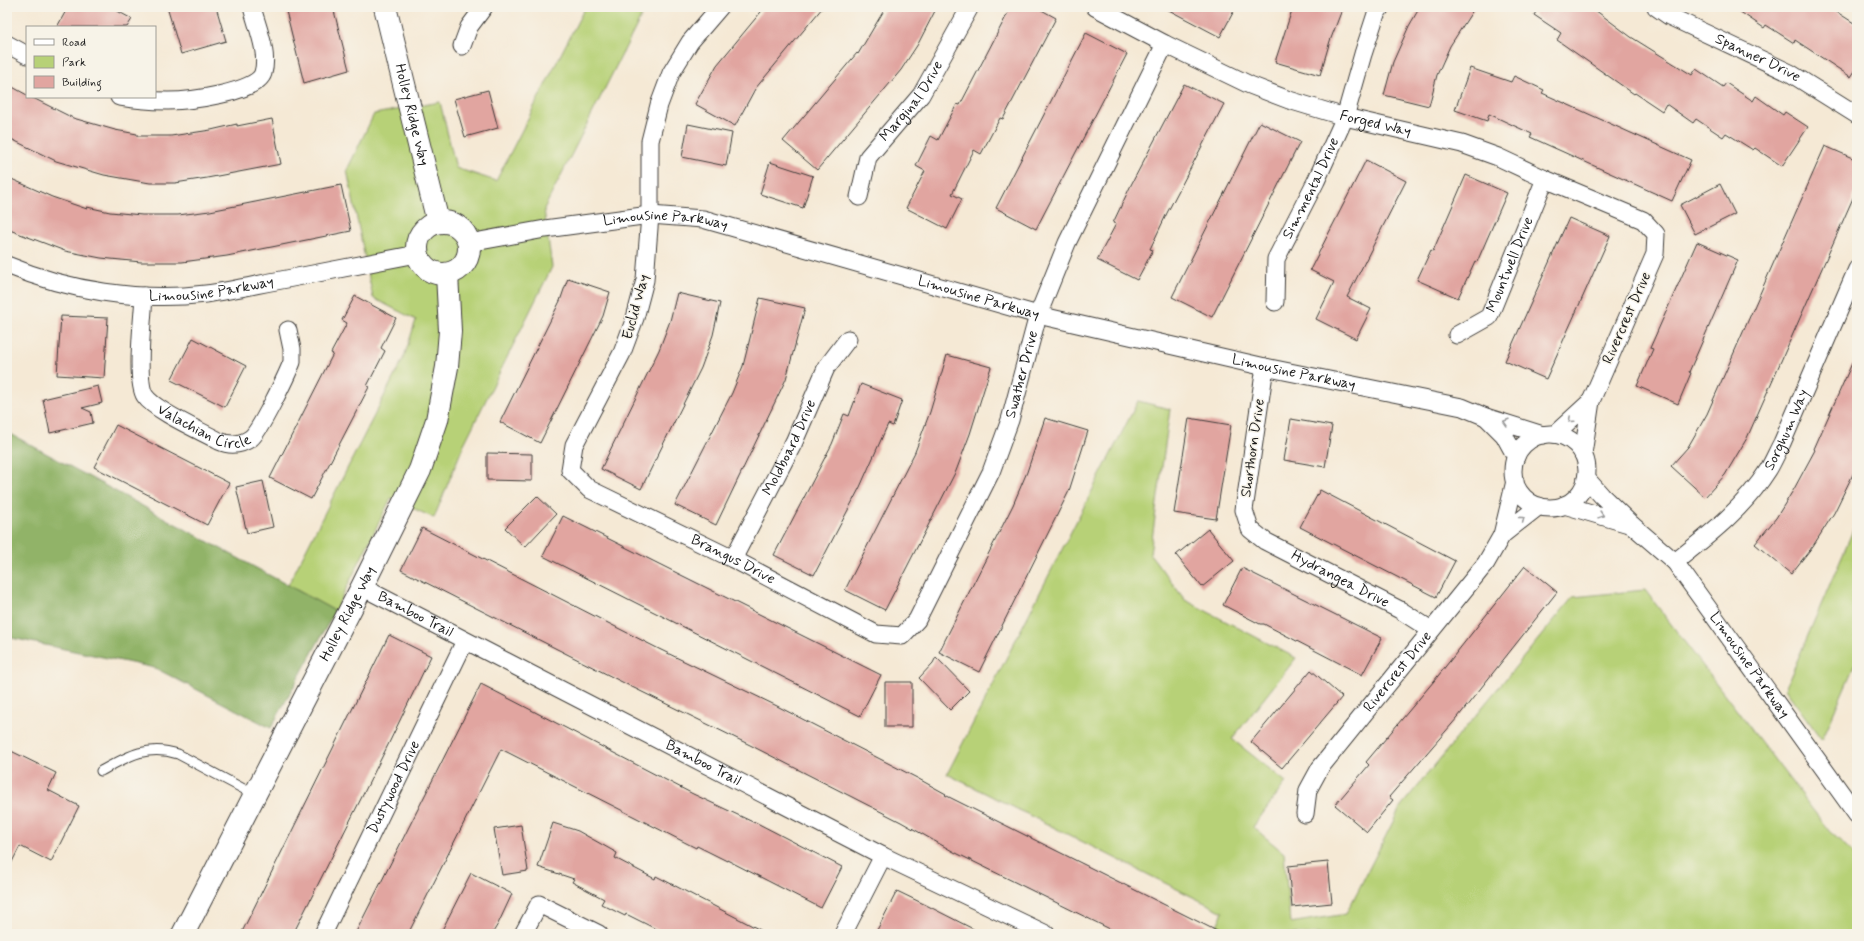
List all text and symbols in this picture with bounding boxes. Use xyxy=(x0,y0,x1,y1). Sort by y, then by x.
legend xyxy=(26,26,156,98)
street label: Spanner Drive xyxy=(1712,29,1805,87)
text: Road xyxy=(62,35,86,51)
text: Park xyxy=(62,55,86,71)
street label: Marginal Drive xyxy=(875,57,948,146)
street label: Holley Ridge Way xyxy=(389,62,434,168)
text: Building xyxy=(62,75,102,92)
street label: Forged Way xyxy=(1337,106,1413,142)
street label: Simmental Drive xyxy=(1278,134,1344,243)
street label: Limousine Parkway xyxy=(602,205,730,236)
street label: Mountwell Drive xyxy=(1482,214,1539,316)
street label: Rivercrest Drive xyxy=(1598,269,1656,367)
street label: Limousine Parkway xyxy=(915,271,1042,325)
street label: Limousine Parkway xyxy=(149,272,275,307)
street label: Euclid Way xyxy=(618,272,654,342)
street label: Swather Drive xyxy=(1001,328,1043,421)
street label: Limousine Parkway xyxy=(1230,350,1357,395)
street label: Sorghum Way xyxy=(1760,386,1814,474)
street label: Moldboard Drive xyxy=(758,396,821,499)
street label: Shorthorn Drive xyxy=(1236,397,1270,499)
street label: Valachian Circle xyxy=(153,400,255,454)
one-way arrow xyxy=(1568,416,1576,423)
one-way arrow xyxy=(1503,418,1510,427)
one-way arrow xyxy=(1598,510,1605,519)
one-way arrow xyxy=(1518,517,1525,524)
street label: Brangus Drive xyxy=(687,530,779,590)
street label: Hydrangea Drive xyxy=(1287,546,1393,613)
street label: Holley Ridge Way xyxy=(315,563,381,665)
street label: Bamboo Trail xyxy=(374,587,456,642)
street label: Limousine Parkway xyxy=(1704,608,1794,722)
street label: Rivercrest Drive xyxy=(1359,627,1437,717)
street label: Bamboo Trail xyxy=(662,735,744,791)
street label: Dustywood Drive xyxy=(363,737,425,837)

